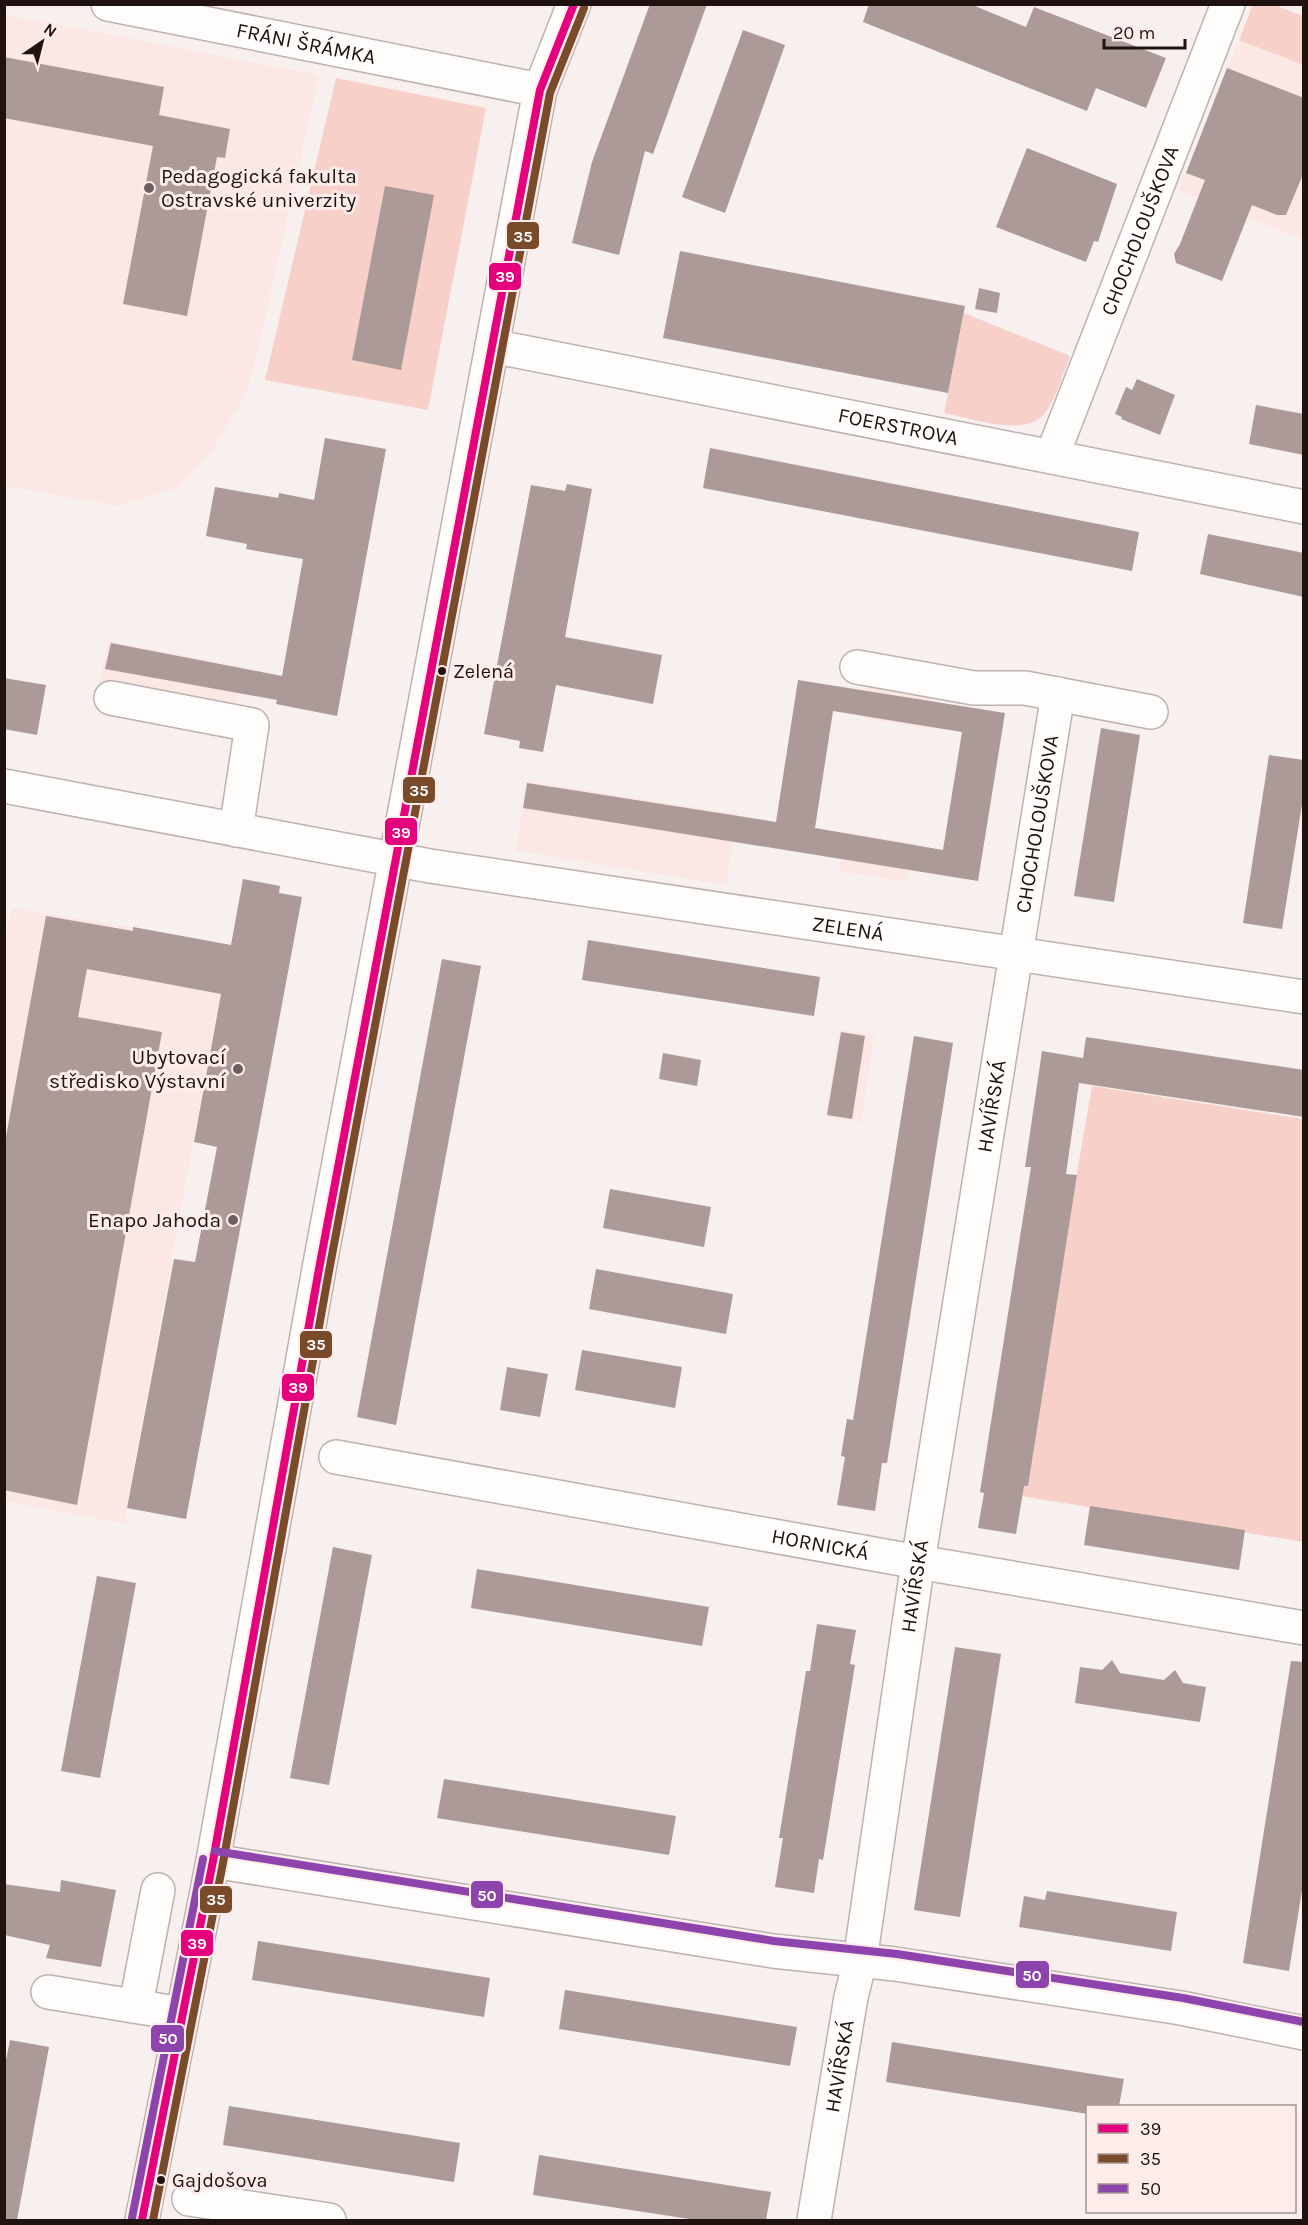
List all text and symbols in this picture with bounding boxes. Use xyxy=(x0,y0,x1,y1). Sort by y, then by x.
north arrow xyxy=(12,12,72,72)
scale bar xyxy=(1104,12,1185,50)
street label: FRÁNI ŠRÁMKA xyxy=(234,18,378,69)
text: N xyxy=(40,19,60,41)
text: 20 m xyxy=(1113,22,1155,44)
street label: CHOCHOLOUŠKOVA xyxy=(1096,142,1184,319)
place label: Pedagogická fakulta Ostravské univerzity xyxy=(161,164,357,212)
marker: Pedagogická fakulta Ostravské univerzity xyxy=(142,181,156,195)
line badge: 35 xyxy=(506,221,540,250)
text: 35 xyxy=(513,227,533,246)
line badge: 39 xyxy=(488,262,522,291)
text: 39 xyxy=(495,267,515,286)
street label: FOERSTROVA xyxy=(836,403,960,450)
place label: Zelená xyxy=(453,660,514,683)
marker: Zelená xyxy=(436,665,448,677)
street label: CHOCHOLOUŠKOVA xyxy=(1011,733,1063,915)
line badge: 35 xyxy=(402,776,436,804)
text: 35 xyxy=(409,781,429,800)
line badge: 39 xyxy=(384,817,418,846)
text: 39 xyxy=(391,823,411,842)
street label: ZELENÁ xyxy=(810,911,885,946)
place label: Ubytovací středisko Výstavní xyxy=(49,1045,227,1093)
street label: HAVÍŘSKÁ xyxy=(972,1058,1011,1154)
marker: Ubytovací středisko Výstavní xyxy=(231,1062,245,1076)
place label: Enapo Jahoda xyxy=(88,1208,221,1232)
marker: Enapo Jahoda xyxy=(226,1213,240,1227)
line badge: 35 xyxy=(299,1330,333,1359)
text: 35 xyxy=(306,1335,326,1354)
line badge: 39 xyxy=(281,1373,315,1402)
text: 39 xyxy=(288,1378,308,1397)
street label: HORNICKÁ xyxy=(770,1524,871,1565)
street label: HAVÍŘSKÁ xyxy=(896,1538,933,1634)
line badge: 50 xyxy=(470,1880,504,1909)
line badge: 35 xyxy=(199,1885,233,1914)
text: 50 xyxy=(477,1886,497,1905)
text: 35 xyxy=(206,1890,226,1909)
line badge: 39 xyxy=(180,1929,214,1957)
text: 39 xyxy=(187,1934,207,1953)
line badge: 50 xyxy=(1015,1960,1050,1989)
text: 50 xyxy=(1022,1966,1042,1985)
street label: HAVÍŘSKÁ xyxy=(820,2018,859,2114)
line badge: 50 xyxy=(150,2024,185,2053)
text: 50 xyxy=(158,2029,178,2048)
legend xyxy=(1086,2105,1296,2213)
text: 39 xyxy=(1140,2118,1161,2140)
text: 35 xyxy=(1140,2148,1161,2170)
place label: Gajdošova xyxy=(172,2169,267,2192)
marker: Gajdošova xyxy=(155,2174,167,2186)
text: 50 xyxy=(1140,2178,1161,2200)

